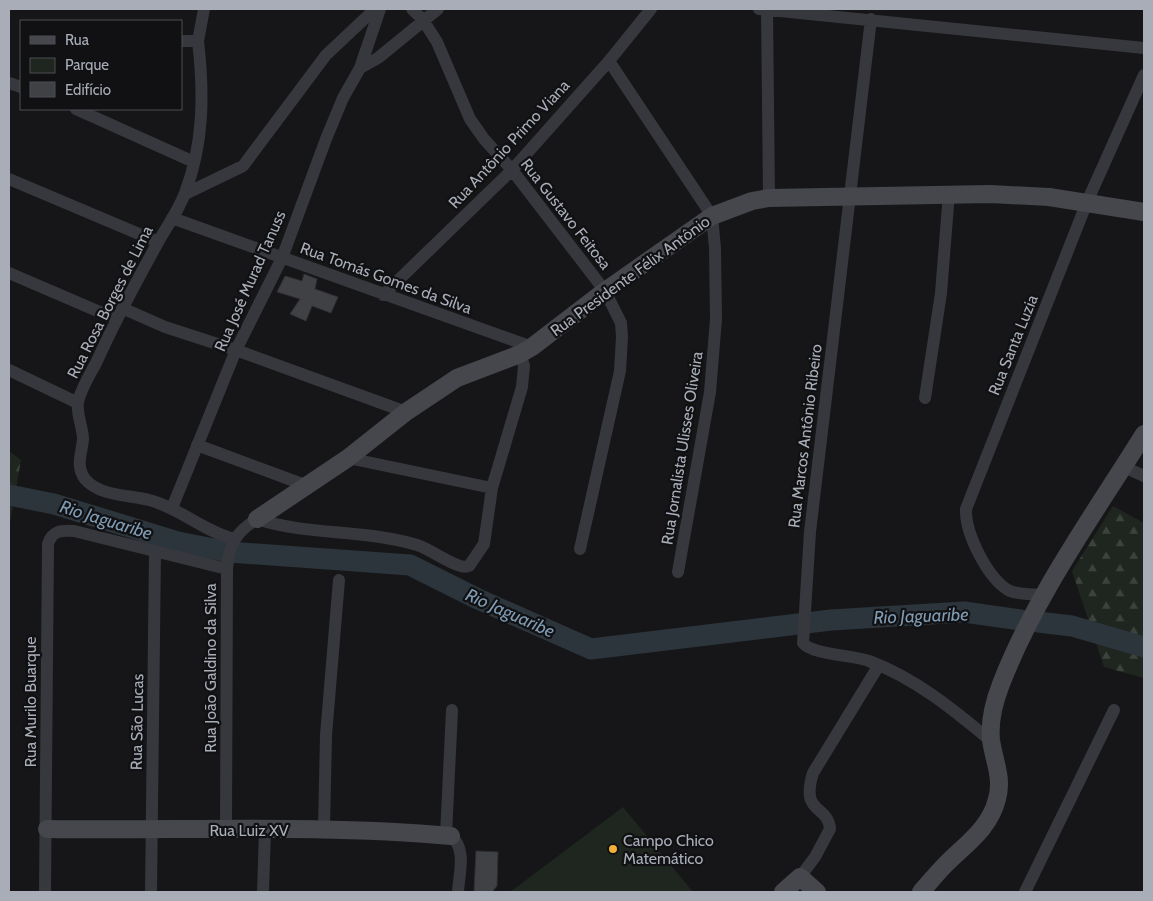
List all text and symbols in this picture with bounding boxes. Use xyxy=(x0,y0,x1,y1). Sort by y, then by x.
legend xyxy=(20,20,182,110)
text: Rua xyxy=(65,31,90,49)
text: Parque xyxy=(65,56,109,74)
street label: Rua Antônio Primo Viana xyxy=(445,76,574,212)
text: Edifício xyxy=(65,81,111,99)
street label: Rua Gustavo Feitosa xyxy=(517,155,615,273)
street label: Rua José Murad Tanuss xyxy=(210,207,290,354)
street label: Rua Presidente Félix Antônio xyxy=(547,212,714,340)
street label: Rua Rosa Borges de Lima xyxy=(63,222,157,381)
street label: Rua Tomás Gomes da Silva xyxy=(298,238,475,318)
street label: Rua Santa Luzia xyxy=(984,292,1042,398)
street label: Rua Marcos Antônio Ribeiro xyxy=(784,343,826,529)
street label: Rua Jornalista Ulisses Oliveira xyxy=(657,350,707,546)
water label: Rio Jaguaribe xyxy=(57,496,155,544)
street label: Rua João Galdino da Silva xyxy=(201,583,220,753)
water label: Rio Jaguaribe xyxy=(462,584,558,642)
water label: Rio Jaguaribe xyxy=(873,603,969,629)
street label: Rua Murilo Buarque xyxy=(21,637,40,767)
street label: Rua São Lucas xyxy=(127,673,147,770)
street label: Rua Luiz XV xyxy=(209,821,289,840)
place label: Campo Chico Matemático xyxy=(623,831,714,868)
marker: Campo Chico Matemático xyxy=(607,843,619,855)

